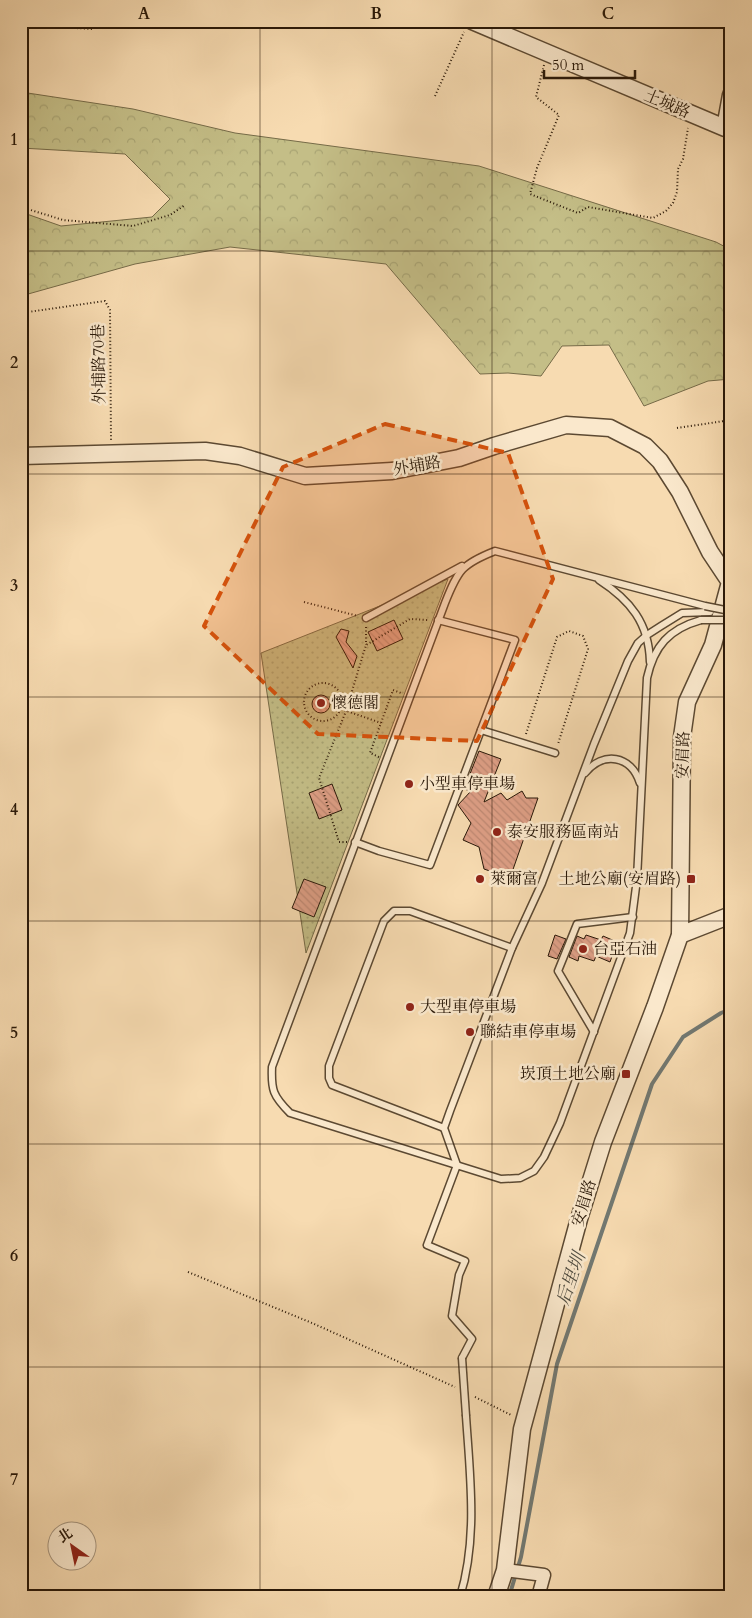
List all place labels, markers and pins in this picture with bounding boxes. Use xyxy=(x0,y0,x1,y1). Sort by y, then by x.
place label: 懷德閣 xyxy=(331,692,379,714)
marker: 懷德閣 xyxy=(315,697,327,709)
place label: 小型車停車場 xyxy=(419,773,515,795)
marker: 小型車停車場 xyxy=(403,778,415,790)
place label: 泰安服務區南站 xyxy=(507,821,619,843)
marker: 泰安服務區南站 xyxy=(491,826,503,838)
place label: 萊爾富 xyxy=(490,868,538,890)
place label: 土地公廟(安眉路) xyxy=(559,868,681,890)
marker: 萊爾富 xyxy=(474,873,486,885)
marker: 土地公廟(安眉路) xyxy=(685,873,697,885)
place label: 台亞石油 xyxy=(593,938,657,960)
marker: 台亞石油 xyxy=(577,943,589,955)
place label: 大型車停車場 xyxy=(420,996,516,1018)
marker: 大型車停車場 xyxy=(404,1001,416,1013)
place label: 聯結車停車場 xyxy=(480,1021,576,1043)
marker: 聯結車停車場 xyxy=(464,1026,476,1038)
place label: 崁頂土地公廟 xyxy=(520,1063,616,1085)
marker: 崁頂土地公廟 xyxy=(620,1068,632,1080)

